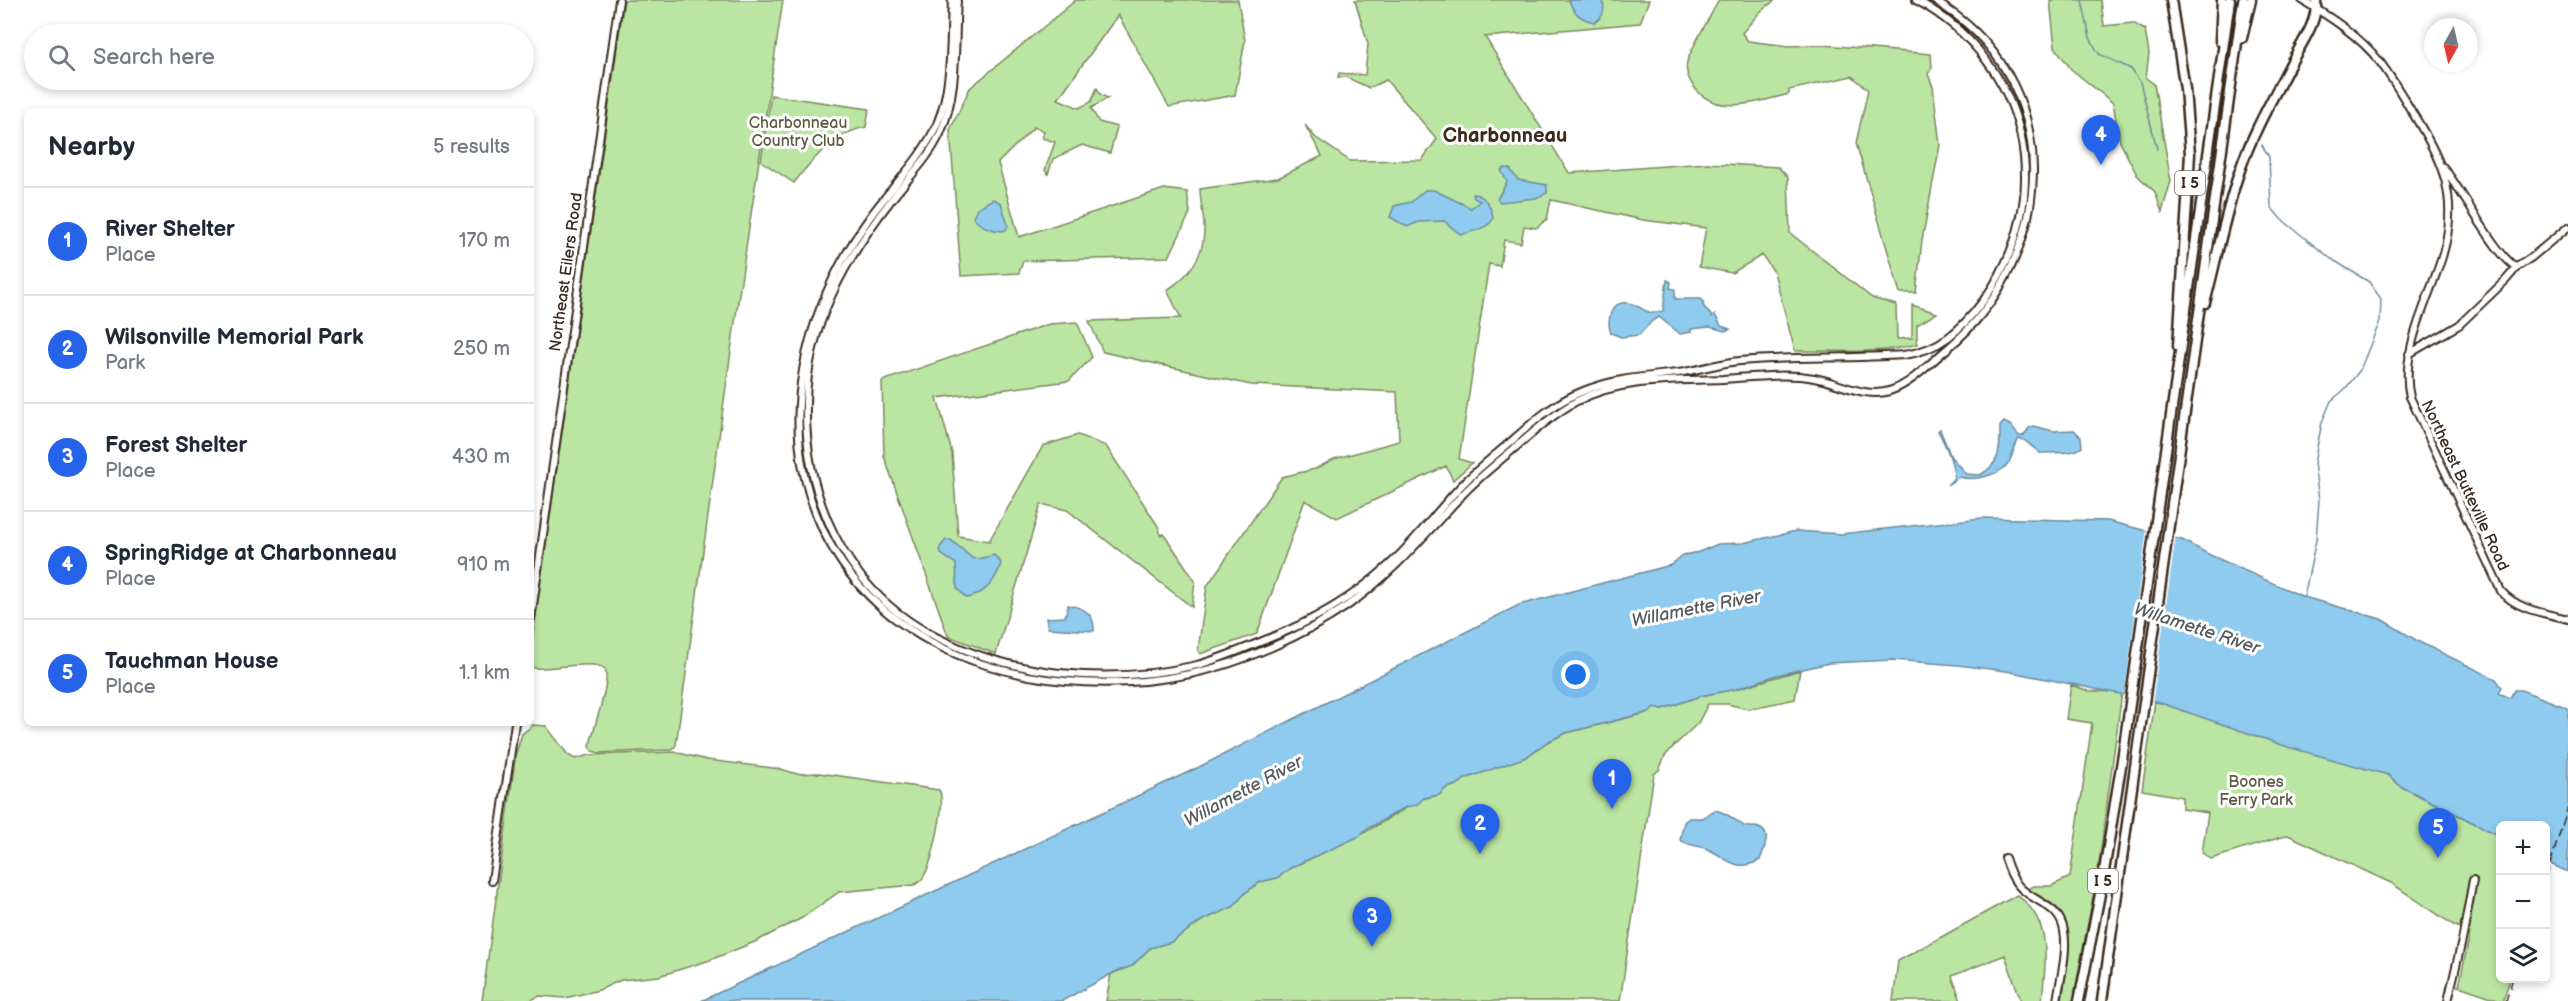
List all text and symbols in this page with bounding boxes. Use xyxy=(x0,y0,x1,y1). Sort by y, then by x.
north arrow xyxy=(2424,18,2478,72)
search box xyxy=(24,24,534,90)
icon: search xyxy=(45,41,78,74)
text: Search here xyxy=(93,44,215,71)
park label: Charbonneau Country Club xyxy=(749,114,847,151)
pin: 4 xyxy=(2082,116,2120,165)
district label: Charbonneau xyxy=(1443,124,1567,148)
text: Nearby xyxy=(48,132,135,163)
text: 5 results xyxy=(433,135,510,159)
road number: I 5 xyxy=(2175,171,2205,195)
street label: Northeast Eilers Road xyxy=(546,191,587,353)
text: River Shelter xyxy=(105,216,235,243)
text: 1 xyxy=(63,229,72,253)
text: 170 m xyxy=(459,229,510,253)
text: Place xyxy=(105,243,156,267)
text: Wilsonville Memorial Park xyxy=(105,324,363,351)
text: 2 xyxy=(62,337,73,361)
text: 250 m xyxy=(453,337,510,361)
text: Park xyxy=(105,351,145,375)
street label: Northeast Butteville Road xyxy=(2417,397,2513,574)
text: Forest Shelter xyxy=(105,432,247,459)
text: 3 xyxy=(62,445,73,469)
text: 430 m xyxy=(452,445,510,469)
text: Place xyxy=(105,459,156,483)
text: SpringRidge at Charbonneau xyxy=(105,540,397,567)
text: 4 xyxy=(62,553,73,577)
text: 910 m xyxy=(457,553,510,577)
text: Place xyxy=(105,567,156,591)
water label: Willamette River xyxy=(1630,585,1764,631)
water label: Willamette River xyxy=(2131,598,2264,659)
text: Tauchman House xyxy=(105,648,278,675)
your location xyxy=(1561,660,1590,689)
text: 5 xyxy=(62,661,73,685)
text: 1.1 km xyxy=(459,661,510,685)
text: Place xyxy=(105,675,156,699)
water label: Willamette River xyxy=(1180,751,1307,831)
pin: 1 xyxy=(1592,760,1632,809)
park label: Boones Ferry Park xyxy=(2219,773,2293,810)
pin: 2 xyxy=(1460,804,1500,854)
pin: 5 xyxy=(2418,808,2458,858)
map controls xyxy=(2496,821,2550,983)
button: + xyxy=(2496,821,2550,875)
road number: I 5 xyxy=(2088,869,2118,893)
button: − xyxy=(2496,875,2550,929)
pin: 3 xyxy=(1352,898,1392,947)
button: layers xyxy=(2496,929,2550,983)

